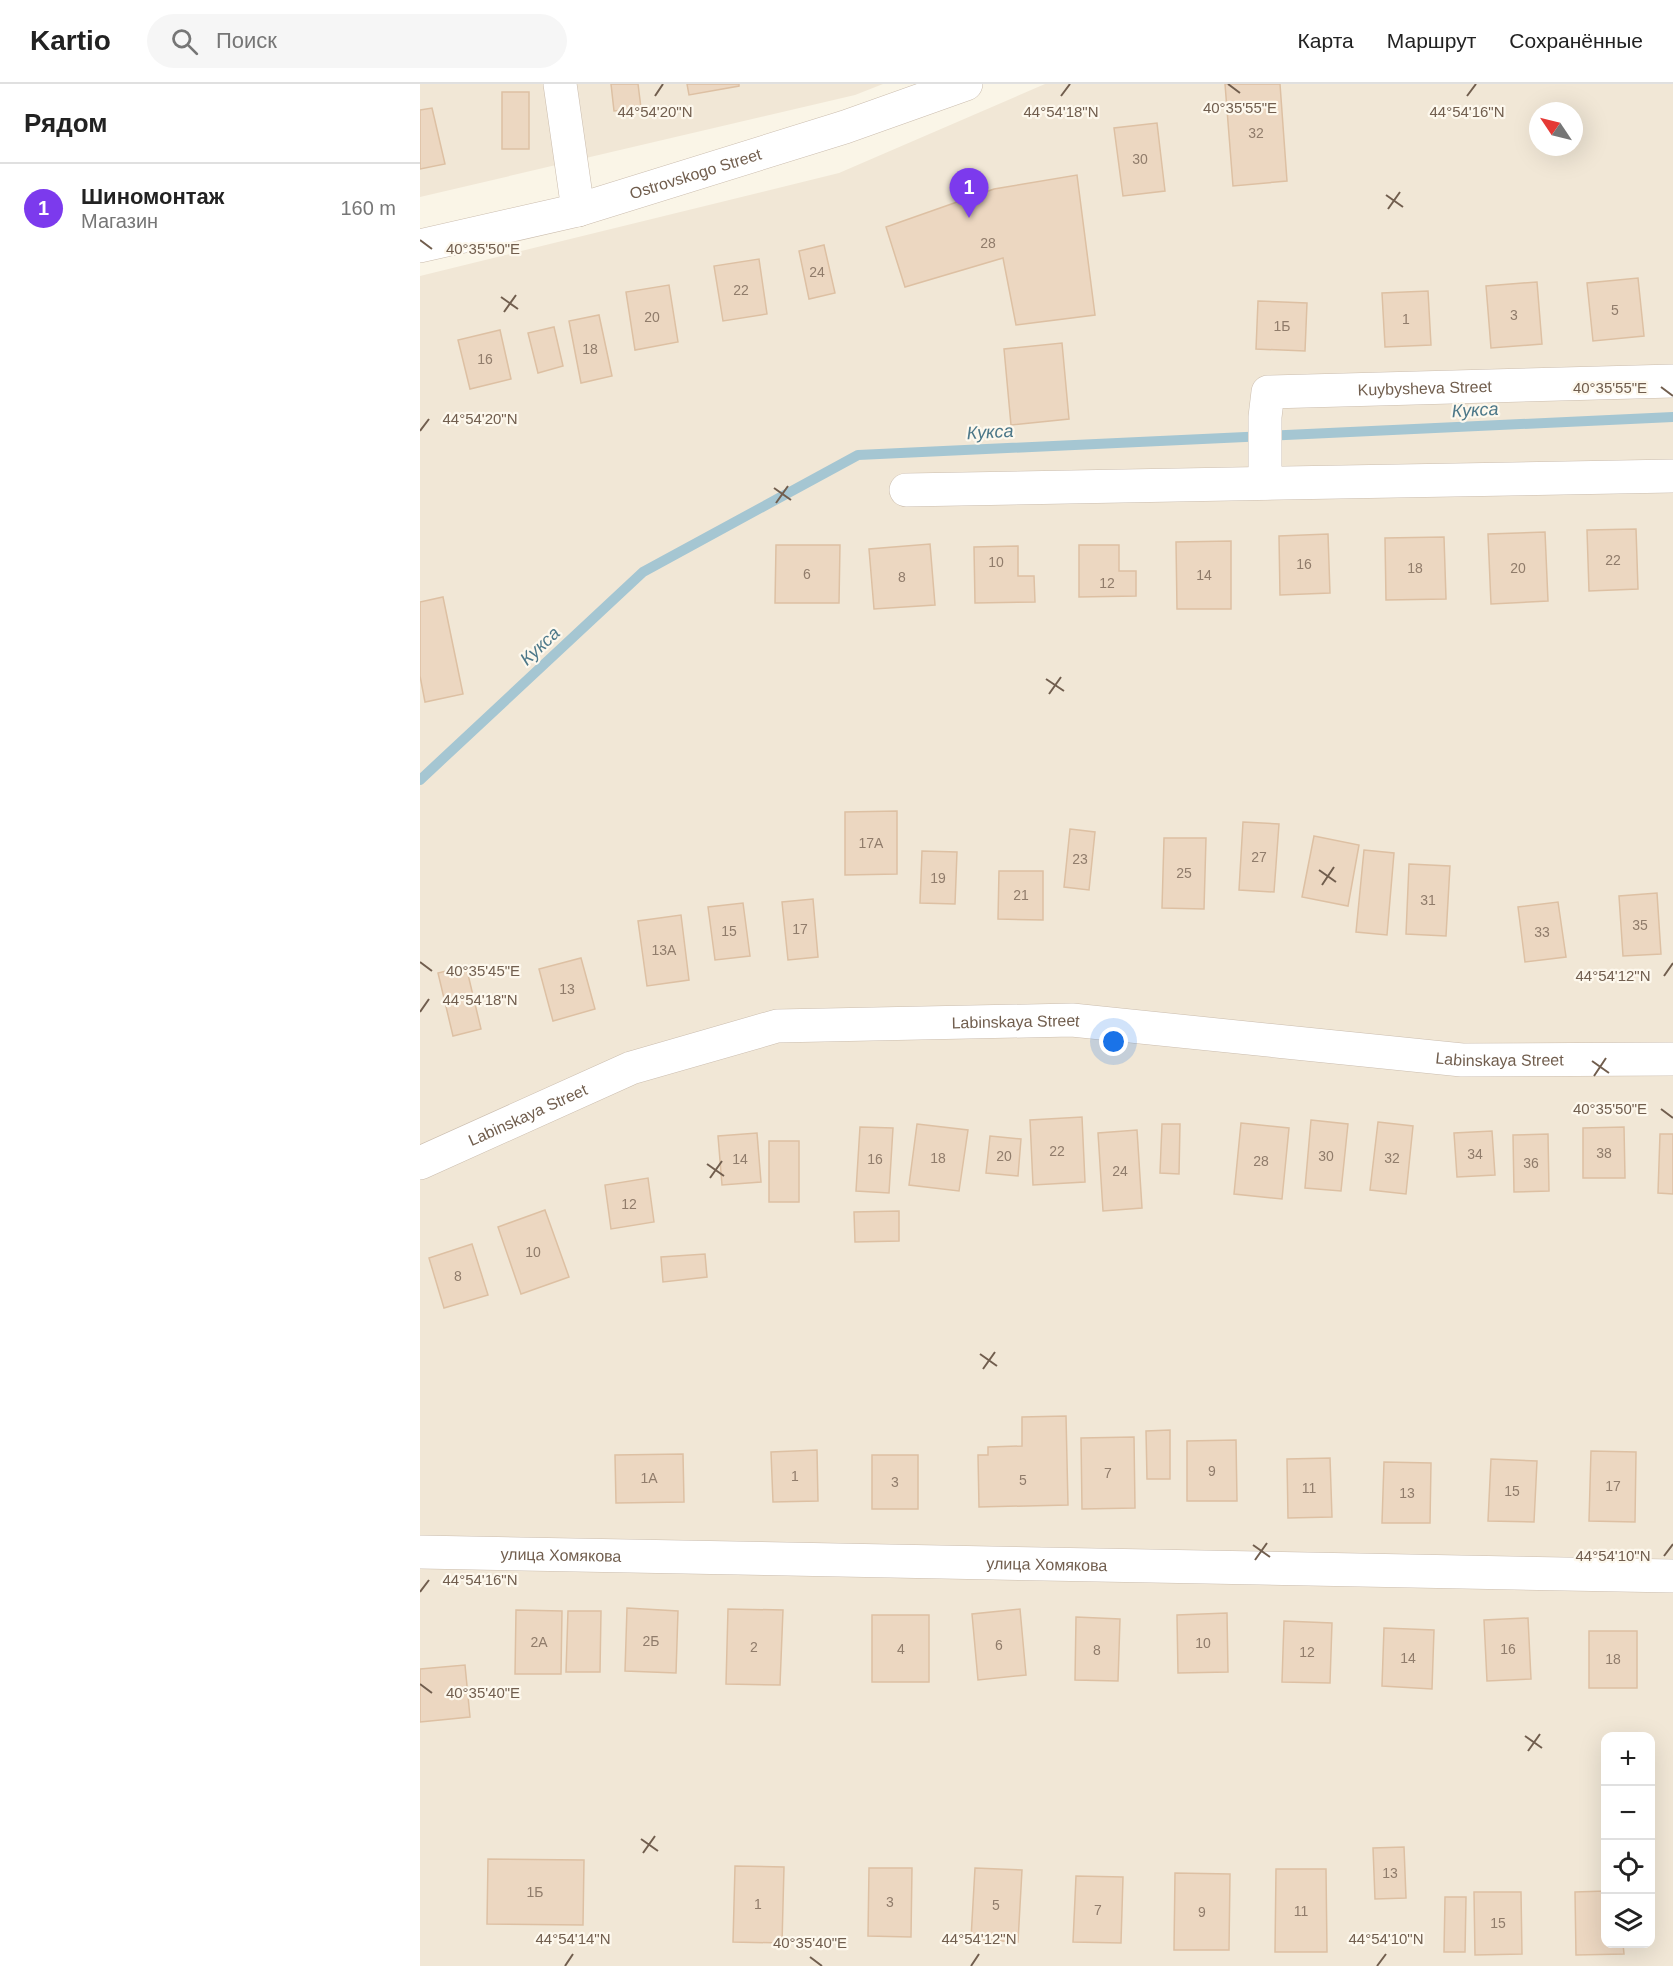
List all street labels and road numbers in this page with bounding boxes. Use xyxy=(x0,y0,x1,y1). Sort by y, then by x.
street label: Ostrovskogo Street xyxy=(628,145,764,202)
street label: Kuybysheva Street xyxy=(1357,378,1493,399)
street label: Labinskaya Street xyxy=(951,1012,1081,1031)
street label: Labinskaya Street xyxy=(1435,1049,1564,1069)
street label: Labinskaya Street xyxy=(466,1081,590,1149)
street label: улица Хомякова xyxy=(500,1546,622,1565)
street label: улица Хомякова xyxy=(986,1555,1108,1574)

